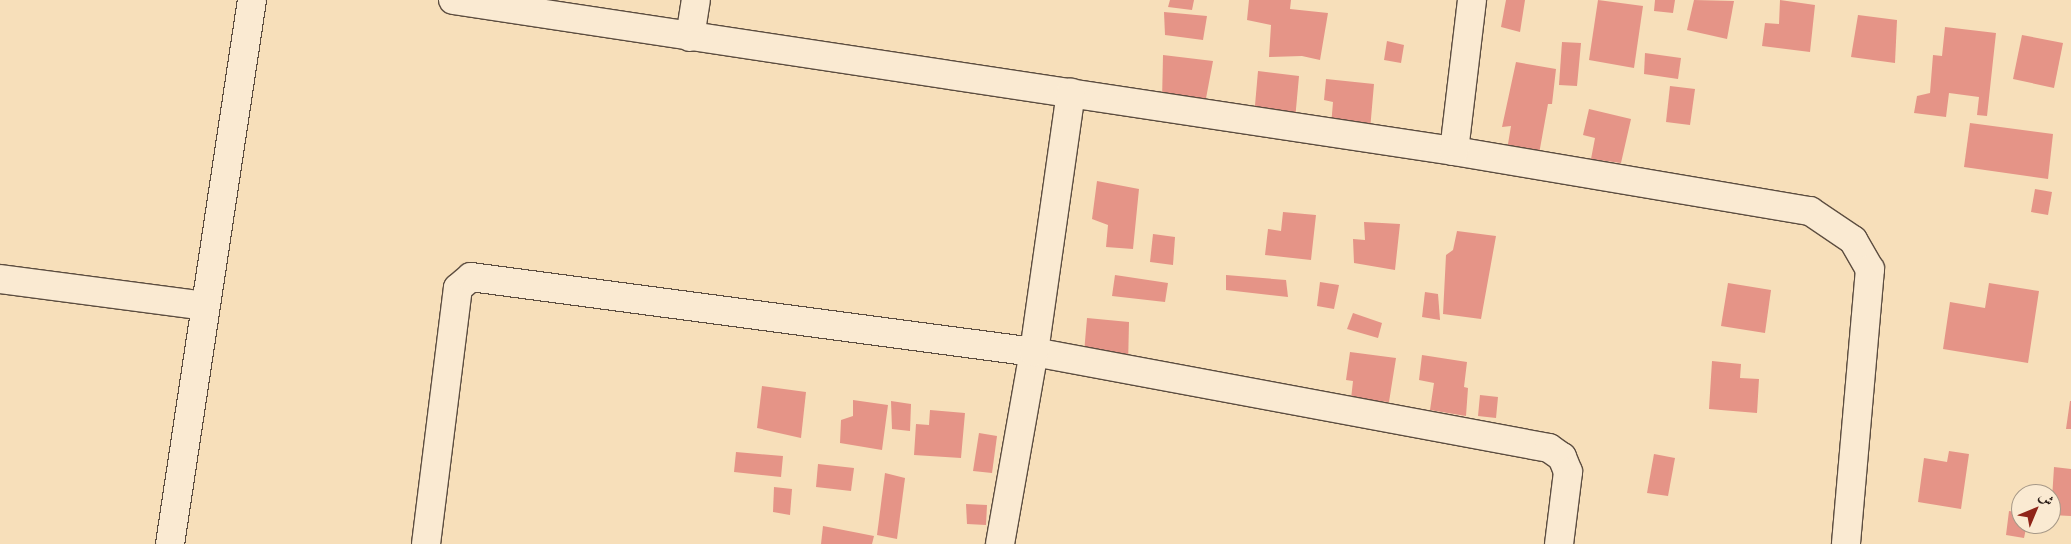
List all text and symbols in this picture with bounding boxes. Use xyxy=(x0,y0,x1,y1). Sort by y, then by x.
north arrow xyxy=(2011,484,2061,534)
text: ش xyxy=(2035,487,2058,510)

